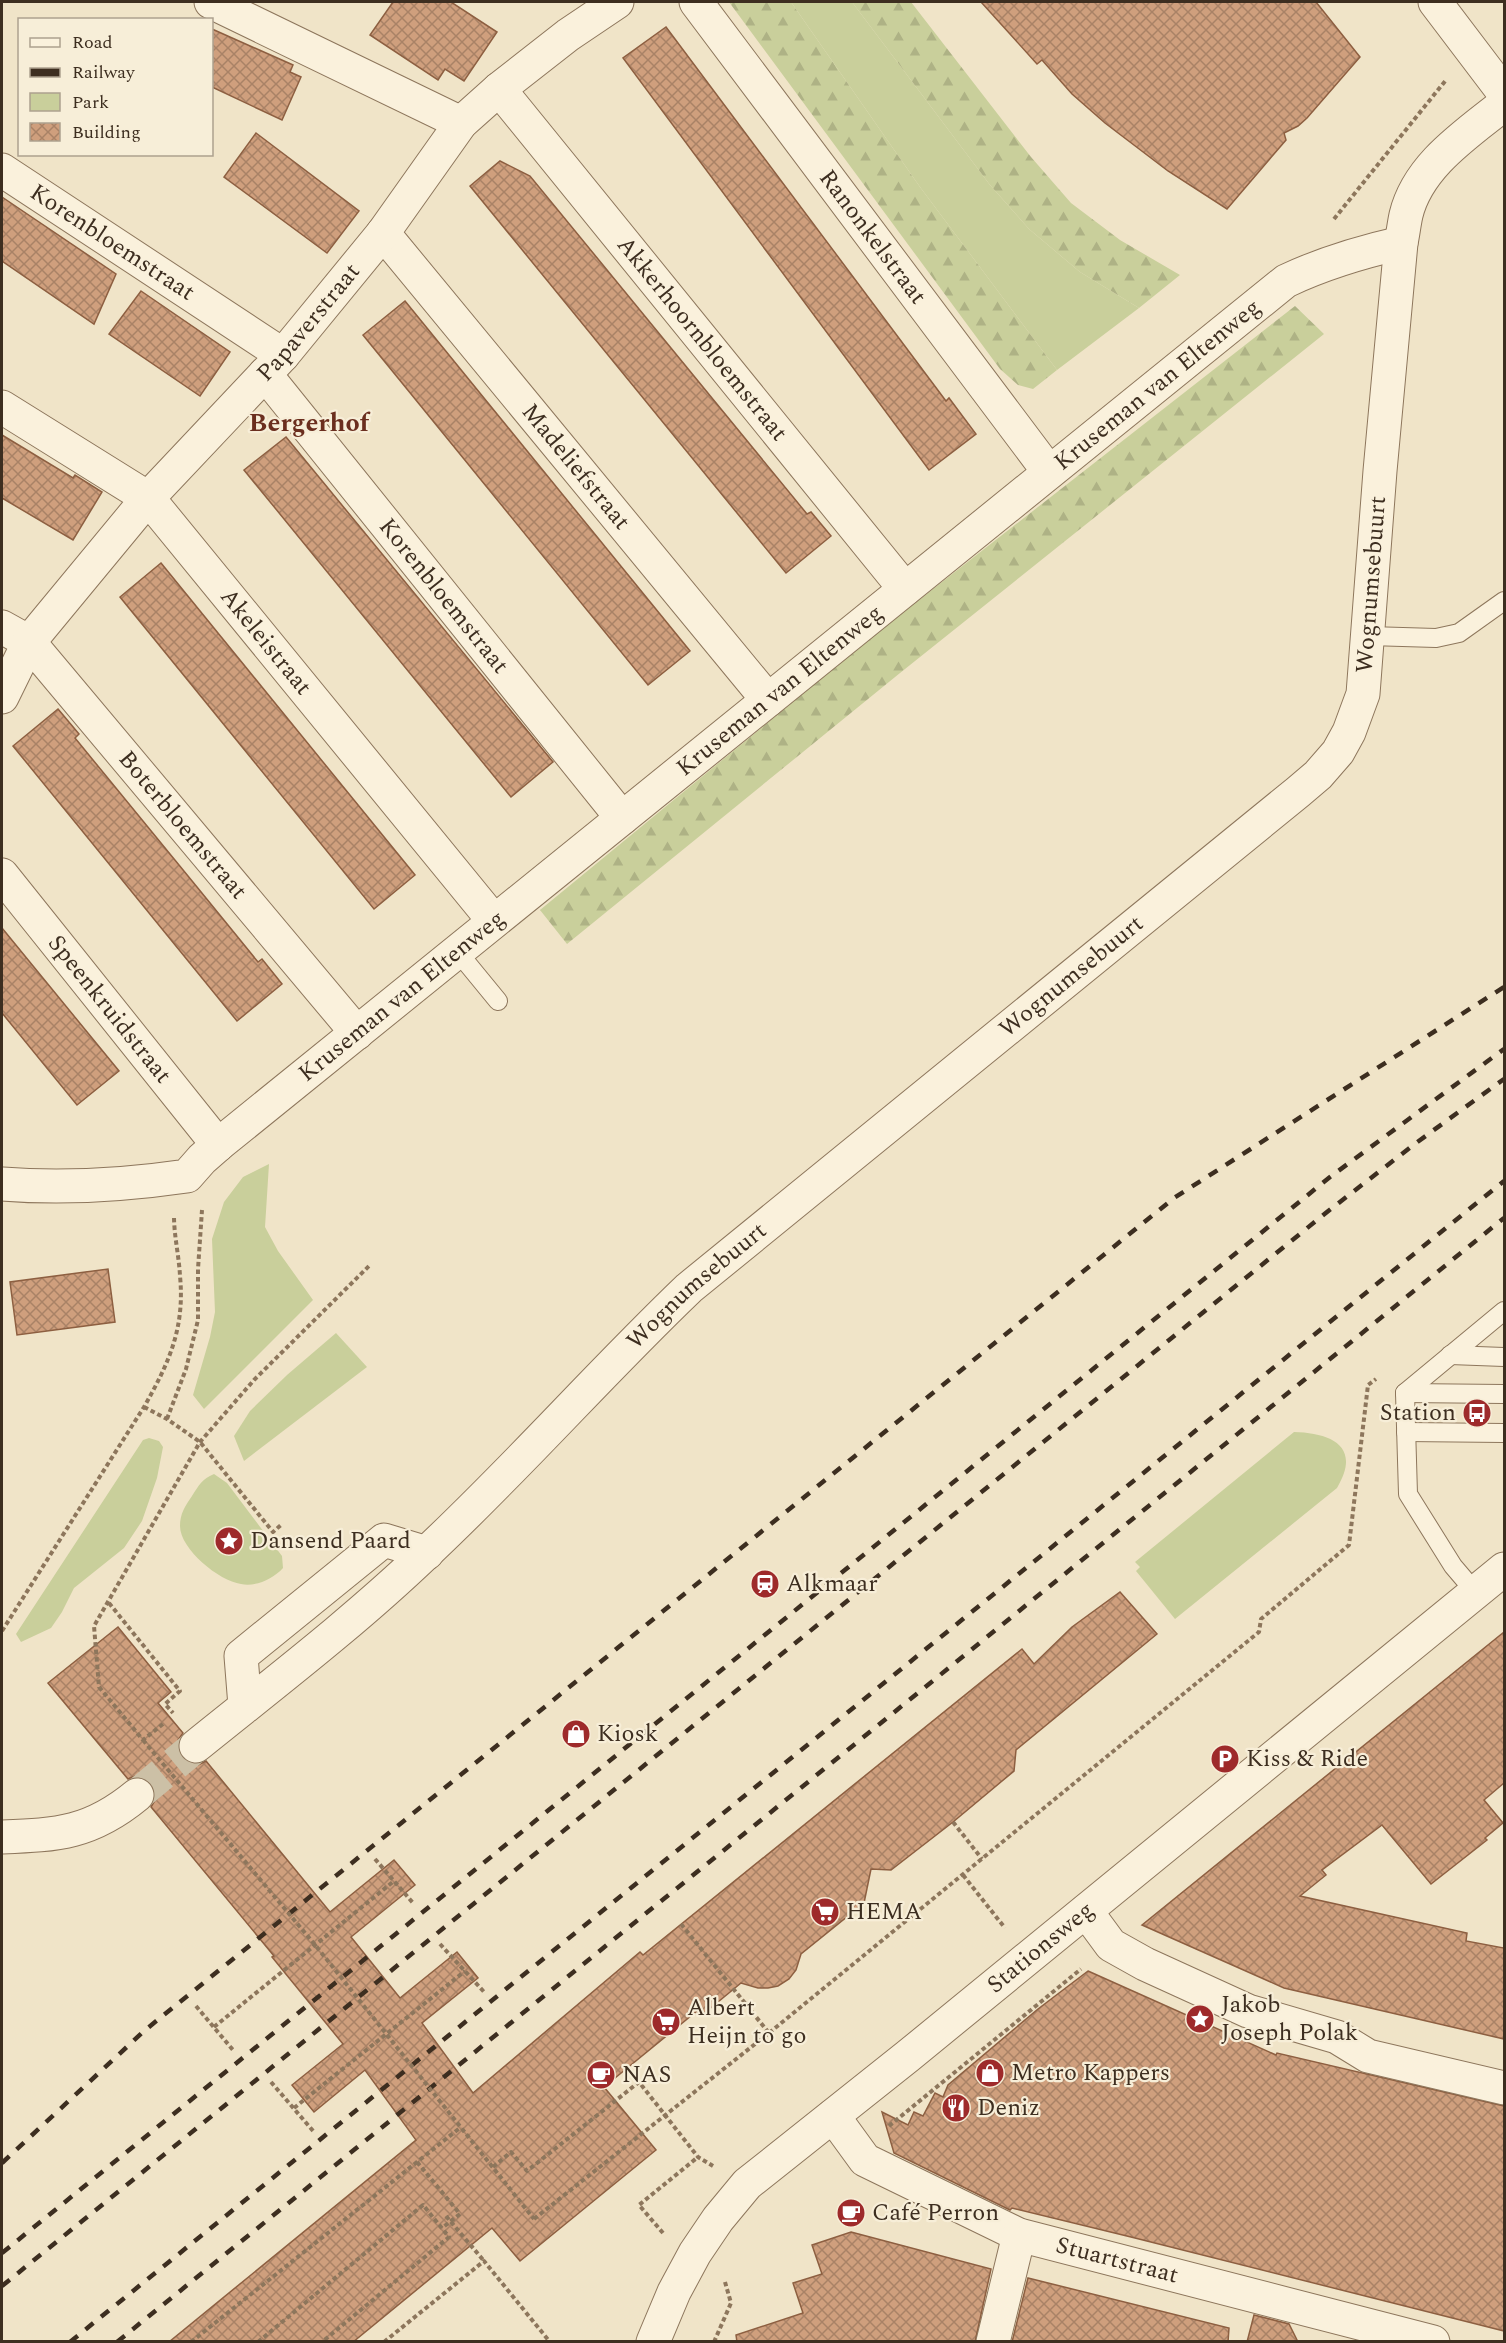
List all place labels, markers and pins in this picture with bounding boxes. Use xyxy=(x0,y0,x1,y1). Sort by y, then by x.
place label: Station xyxy=(1380,1395,1456,1431)
bus stop icon: Station xyxy=(1461,1397,1493,1429)
place label: Dansend Paard xyxy=(250,1523,411,1559)
place icon: Dansend Paard xyxy=(213,1525,245,1557)
place label: Alkmaar xyxy=(786,1566,878,1602)
station icon: Alkmaar xyxy=(749,1568,781,1600)
place label: Kiosk xyxy=(597,1716,658,1752)
shop icon: Kiosk xyxy=(560,1718,592,1750)
place label: Kiss & Ride xyxy=(1246,1741,1368,1777)
parking icon: Kiss & Ride xyxy=(1209,1743,1241,1775)
place label: HEMA xyxy=(846,1894,922,1930)
supermarket icon: HEMA xyxy=(809,1896,841,1928)
place label: Jakob Joseph Polak xyxy=(1221,1987,1358,2051)
place label: Albert Heijn to go xyxy=(687,1990,806,2054)
place icon: Jakob Joseph Polak xyxy=(1184,2003,1216,2035)
supermarket icon: Albert Heijn to go xyxy=(650,2006,682,2038)
place label: Metro Kappers xyxy=(1011,2055,1170,2091)
place label: NAS xyxy=(622,2057,671,2093)
shop icon: Metro Kappers xyxy=(974,2057,1006,2089)
cafe icon: NAS xyxy=(585,2059,617,2091)
place label: Deniz xyxy=(977,2090,1040,2126)
restaurant icon: Deniz xyxy=(940,2092,972,2124)
place label: Café Perron xyxy=(872,2195,999,2231)
cafe icon: Café Perron xyxy=(835,2197,867,2229)

